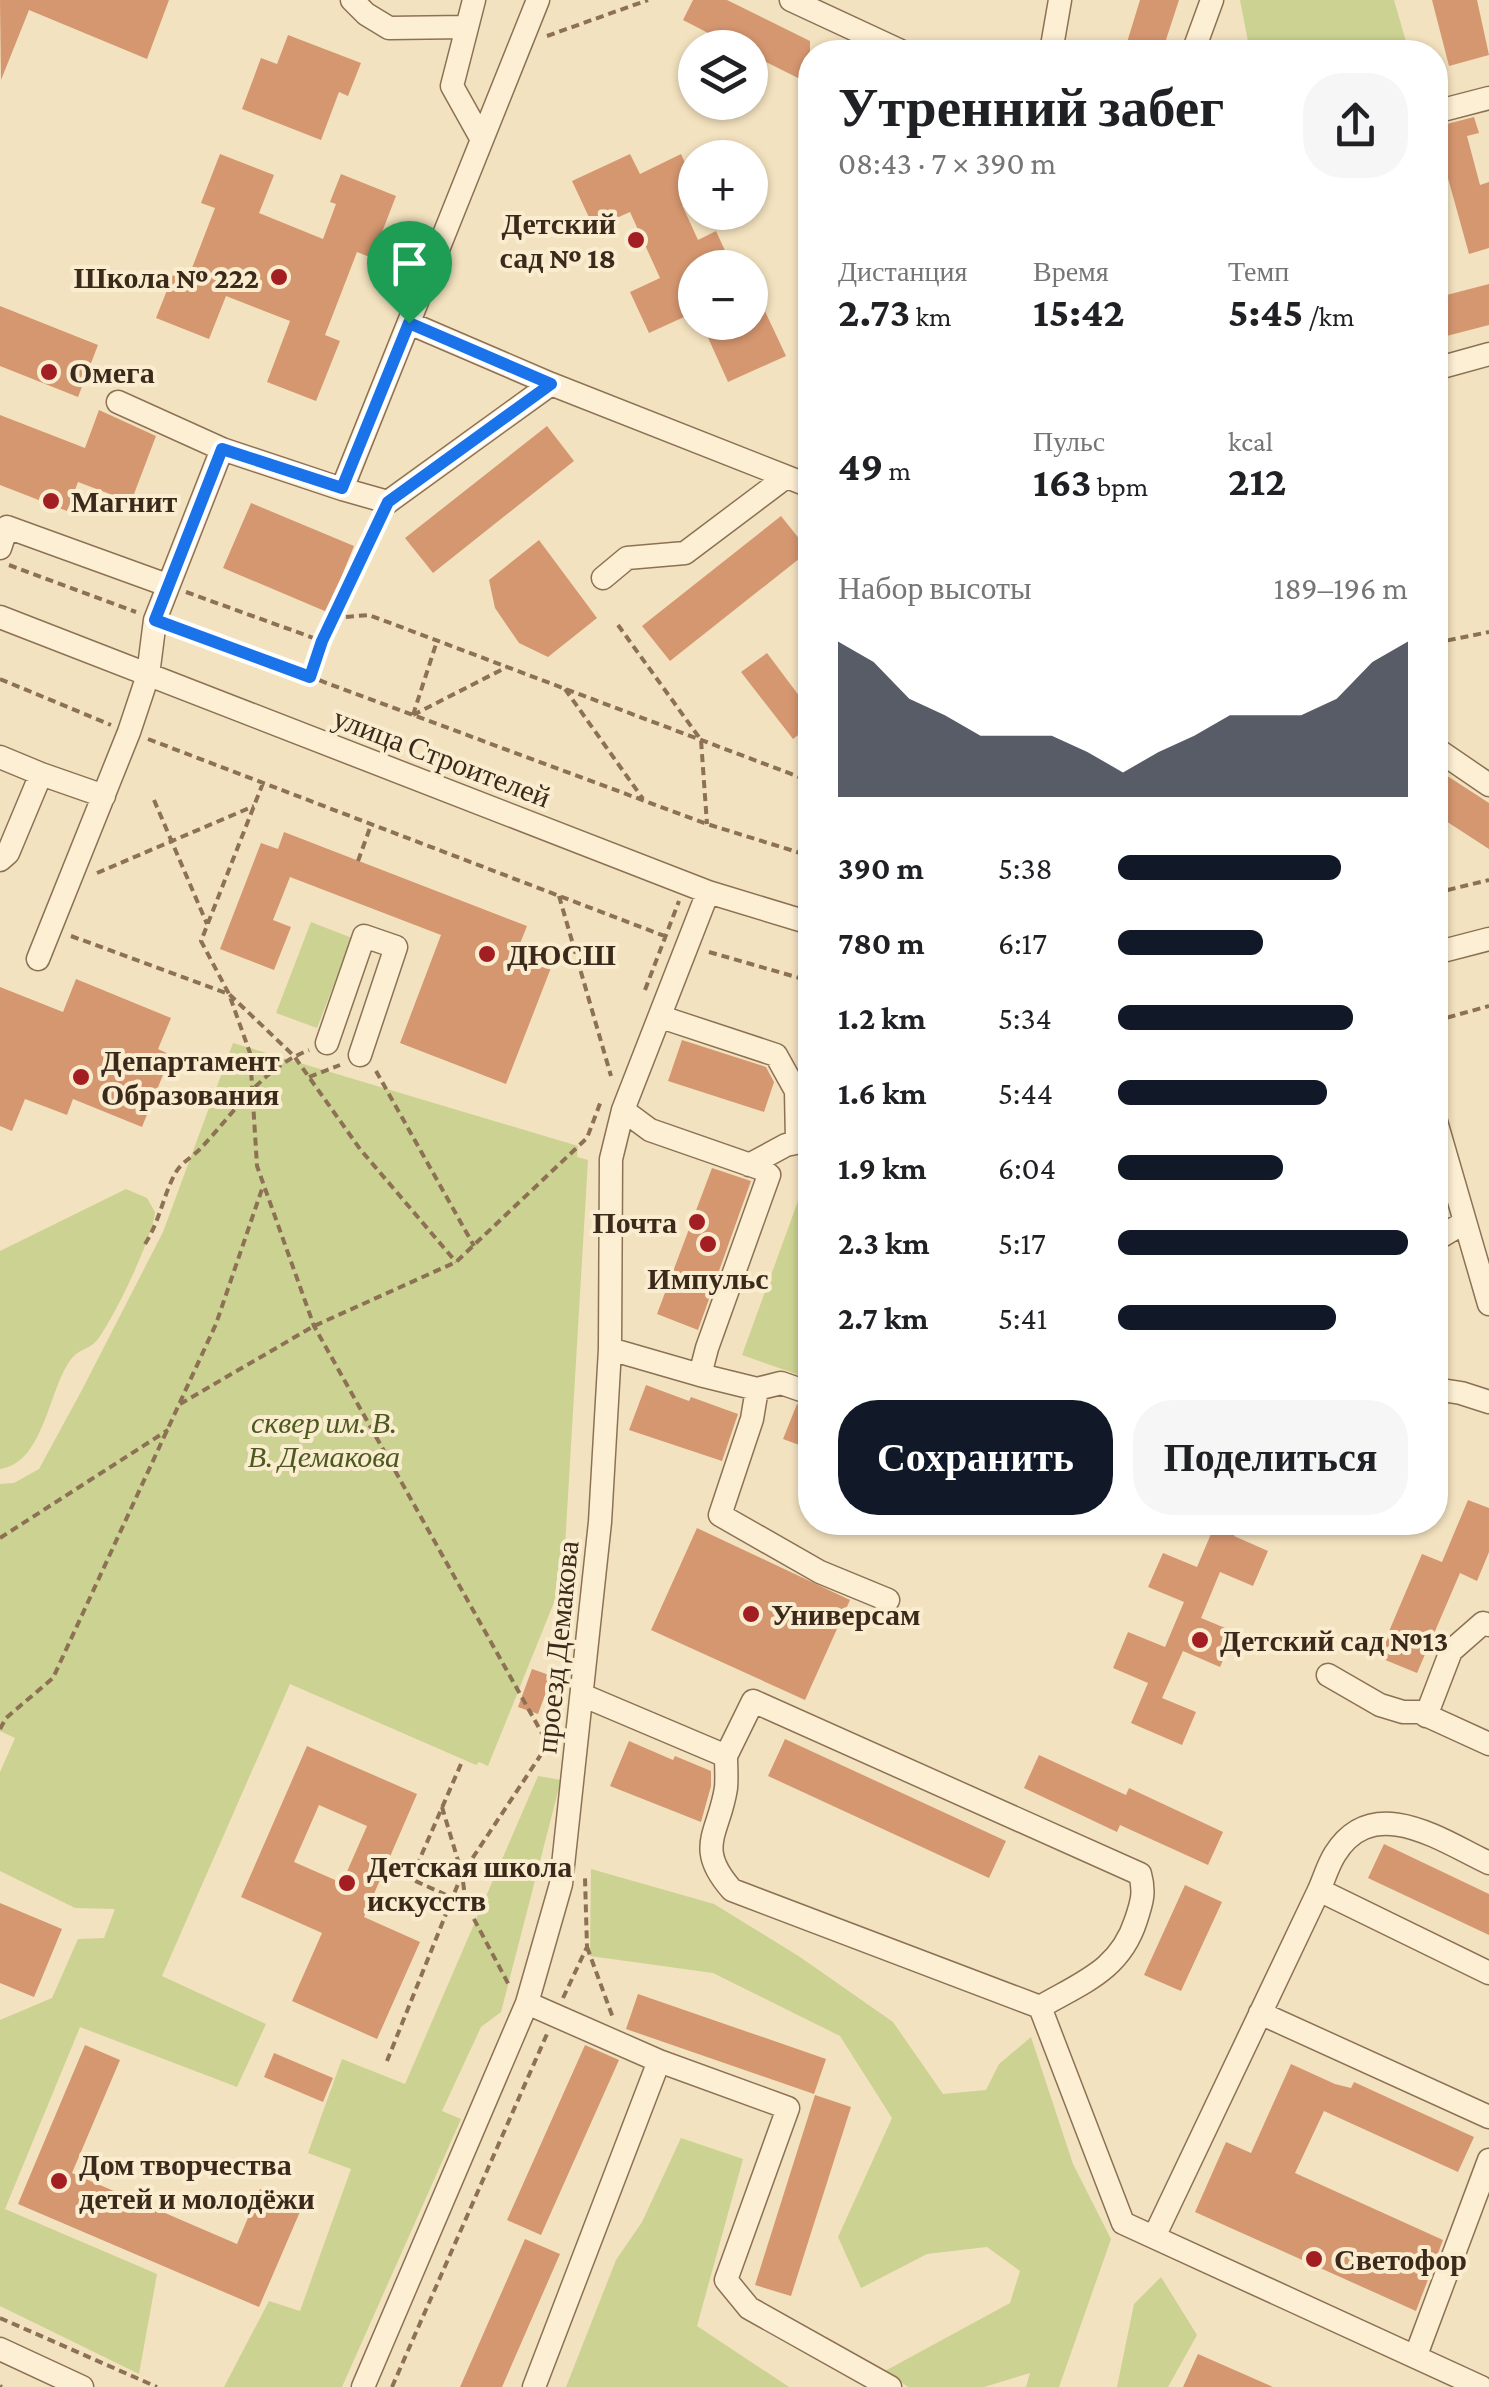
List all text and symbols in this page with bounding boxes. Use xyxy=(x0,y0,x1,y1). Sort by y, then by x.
map controls xyxy=(678,30,768,340)
button: layers xyxy=(678,30,768,120)
button: share xyxy=(1303,73,1408,178)
text: Утренний забег xyxy=(838,77,1224,138)
button: + xyxy=(678,140,768,230)
text: 08:43 · 7 × 390 m xyxy=(838,145,1056,181)
place label: Детский сад № 18 xyxy=(499,207,616,274)
pin xyxy=(367,221,452,324)
marker: Детский сад № 18 xyxy=(625,229,647,251)
icon: arrive xyxy=(382,236,437,291)
button: − xyxy=(678,250,768,340)
text: Дистанция xyxy=(838,256,967,287)
text: Время xyxy=(1033,256,1109,287)
text: Темп xyxy=(1228,256,1289,287)
place label: Школа № 222 xyxy=(74,261,259,294)
marker: Школа № 222 xyxy=(268,266,290,288)
text: 2.73 xyxy=(838,288,910,335)
text: 15:42 xyxy=(1033,288,1125,335)
text: 5:45 xyxy=(1228,288,1303,335)
text: km xyxy=(910,301,951,332)
text: /km xyxy=(1303,301,1354,332)
place label: Омега xyxy=(69,356,155,389)
marker: Омега xyxy=(38,361,60,383)
text: Пульс xyxy=(1033,426,1105,457)
text: kcal xyxy=(1228,426,1273,457)
text: 49 xyxy=(838,442,883,489)
text: m xyxy=(883,455,911,486)
text: 212 xyxy=(1228,457,1287,504)
text: 163 xyxy=(1033,458,1091,505)
text: bpm xyxy=(1091,471,1148,502)
place label: Магнит xyxy=(71,485,178,518)
marker: Магнит xyxy=(40,490,62,512)
text: Набор высоты xyxy=(838,570,1031,606)
text: 189–196 m xyxy=(1274,570,1408,606)
street label: улица Строителей xyxy=(329,700,555,814)
text: 390 m xyxy=(838,850,924,886)
text: 5:38 xyxy=(998,850,1053,886)
text: 780 m xyxy=(838,925,925,961)
text: 6:17 xyxy=(998,925,1047,961)
place label: ДЮСШ xyxy=(507,938,616,971)
marker: ДЮСШ xyxy=(476,943,498,965)
text: 1.2 km xyxy=(838,1000,926,1036)
text: 5:34 xyxy=(998,1000,1052,1036)
place label: Департамент Образования xyxy=(101,1044,280,1111)
marker: Департамент Образования xyxy=(70,1066,92,1088)
text: 1.6 km xyxy=(838,1075,927,1111)
text: 5:44 xyxy=(998,1075,1053,1111)
text: 1.9 km xyxy=(838,1150,927,1186)
text: 6:04 xyxy=(998,1150,1056,1186)
place label: Почта xyxy=(592,1206,677,1239)
marker: Почта xyxy=(686,1211,708,1233)
text: 2.3 km xyxy=(838,1225,929,1261)
text: 5:17 xyxy=(998,1225,1046,1261)
marker: Импульс xyxy=(697,1233,719,1255)
place label: Импульс xyxy=(647,1262,769,1295)
text: 2.7 km xyxy=(838,1300,928,1336)
text: 5:41 xyxy=(998,1300,1047,1336)
button: Сохранить xyxy=(838,1400,1113,1515)
button: Поделиться xyxy=(1133,1400,1408,1515)
park label: сквер им. В. В. Демакова xyxy=(248,1406,400,1473)
street label: проезд Демакова xyxy=(529,1539,585,1755)
place label: Универсам xyxy=(771,1598,920,1631)
marker: Универсам xyxy=(740,1603,762,1625)
place label: Детский сад №13 xyxy=(1220,1624,1448,1657)
marker: Детский сад №13 xyxy=(1189,1629,1211,1651)
place label: Детская школа искусств xyxy=(367,1850,572,1917)
marker: Детская школа искусств xyxy=(336,1872,358,1894)
place label: Дом творчества детей и молодёжи xyxy=(79,2148,315,2215)
marker: Дом творчества детей и молодёжи xyxy=(48,2170,70,2192)
place label: Светофор xyxy=(1334,2243,1467,2276)
marker: Светофор xyxy=(1303,2248,1325,2270)

